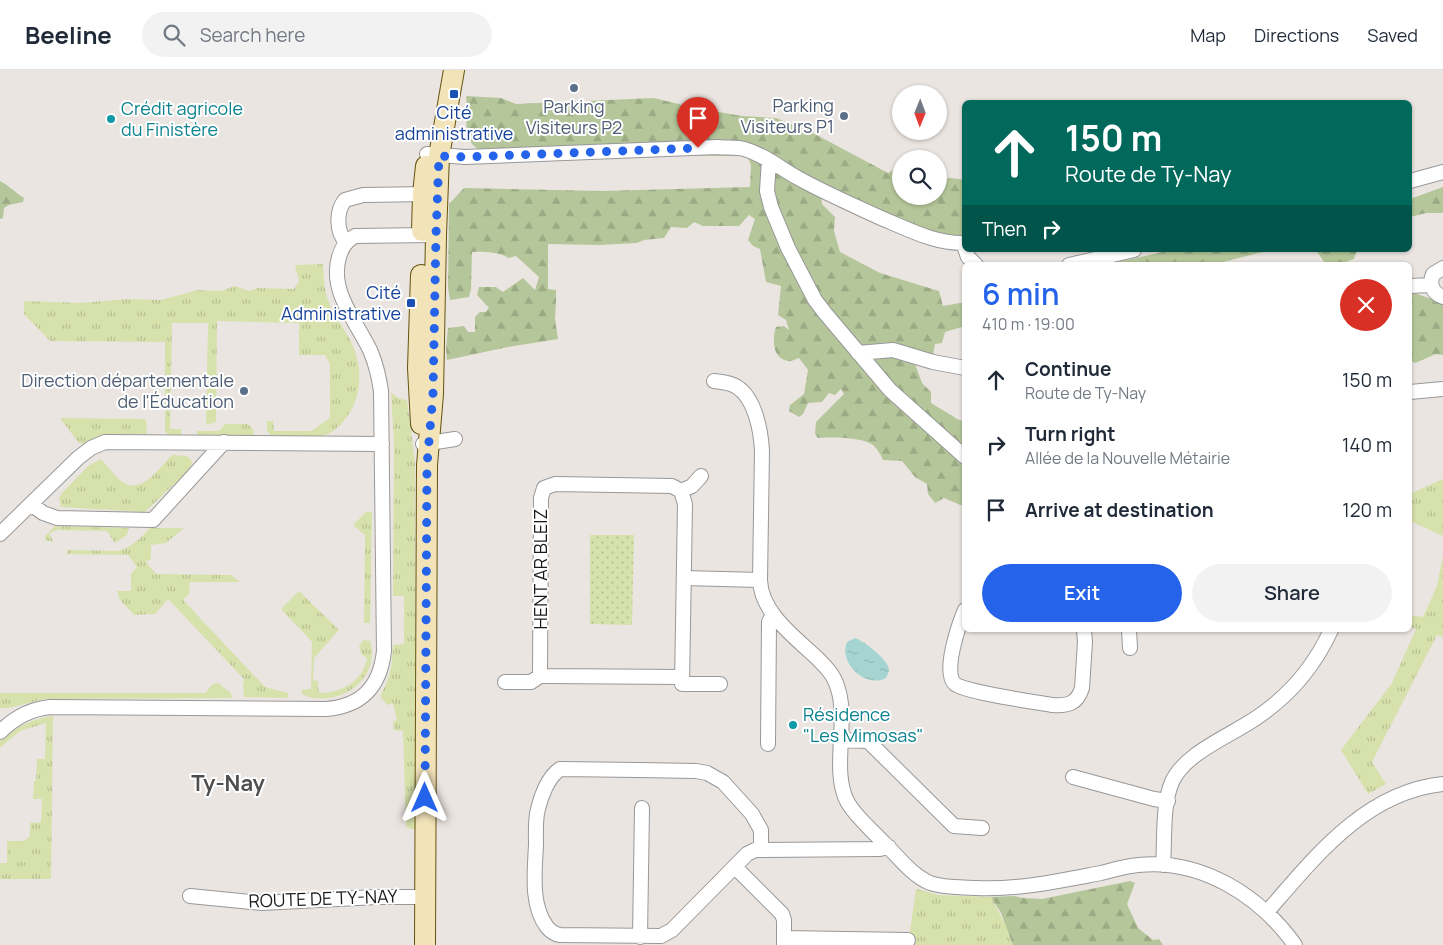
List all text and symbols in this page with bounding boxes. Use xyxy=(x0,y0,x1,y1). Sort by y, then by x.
search box xyxy=(142,12,492,57)
text: Beeline xyxy=(25,18,112,51)
icon: search xyxy=(160,21,188,49)
text: Search here xyxy=(200,22,305,48)
text: Map xyxy=(1190,23,1226,47)
text: Directions xyxy=(1254,23,1339,47)
text: Saved xyxy=(1367,23,1418,47)
marker: Parking Visiteurs P2 xyxy=(568,82,580,94)
north arrow xyxy=(892,85,948,140)
map controls xyxy=(892,85,947,205)
marker: Cité administrative xyxy=(448,88,460,100)
place label: Parking Visiteurs P1 xyxy=(741,93,834,138)
place label: Parking Visiteurs P2 xyxy=(526,94,622,139)
place label: Crédit agricole du Finistère xyxy=(121,96,243,141)
pin xyxy=(677,97,719,148)
place label: Cité administrative xyxy=(395,100,513,145)
icon: arrive xyxy=(684,104,712,132)
marker: Parking Visiteurs P1 xyxy=(838,110,850,122)
marker: Crédit agricole du Finistère xyxy=(105,113,117,125)
text: 150 m xyxy=(1065,114,1162,162)
icon: ahead xyxy=(982,120,1047,185)
button: search xyxy=(892,150,947,205)
text: Route de Ty-Nay xyxy=(1065,159,1232,189)
icon: right xyxy=(1037,215,1065,243)
text: Then xyxy=(982,216,1027,242)
text: 6 min xyxy=(982,273,1060,314)
button: close xyxy=(1340,279,1392,331)
place label: Cité Administrative xyxy=(281,280,401,325)
marker: Cité Administrative xyxy=(405,297,417,309)
text: 410 m · 19:00 xyxy=(982,313,1075,335)
text: Continue xyxy=(1025,356,1111,382)
icon: ahead xyxy=(982,366,1010,394)
text: 150 m xyxy=(1342,367,1392,393)
place label: Direction départementale de l'Éducation xyxy=(21,368,234,413)
text: Route de Ty-Nay xyxy=(1025,382,1146,404)
marker: Direction départementale de l'Éducation xyxy=(238,385,250,397)
text: Turn right xyxy=(1025,421,1115,447)
icon: right xyxy=(982,431,1010,459)
text: 140 m xyxy=(1342,432,1392,458)
text: Allée de la Nouvelle Métairie xyxy=(1025,447,1230,469)
icon: arrive xyxy=(982,496,1010,524)
text: Arrive at destination xyxy=(1025,497,1214,523)
text: 120 m xyxy=(1342,497,1392,523)
street label: HENT AR BLEIZ xyxy=(528,509,552,629)
button: Exit xyxy=(982,564,1182,622)
button: Share xyxy=(1192,564,1392,622)
place label: Résidence "Les Mimosas" xyxy=(803,702,924,747)
marker: Résidence "Les Mimosas" xyxy=(787,719,799,731)
district label: Ty-Nay xyxy=(191,768,265,798)
position arrow xyxy=(398,771,450,823)
street label: ROUTE DE TY-NAY xyxy=(248,883,399,913)

